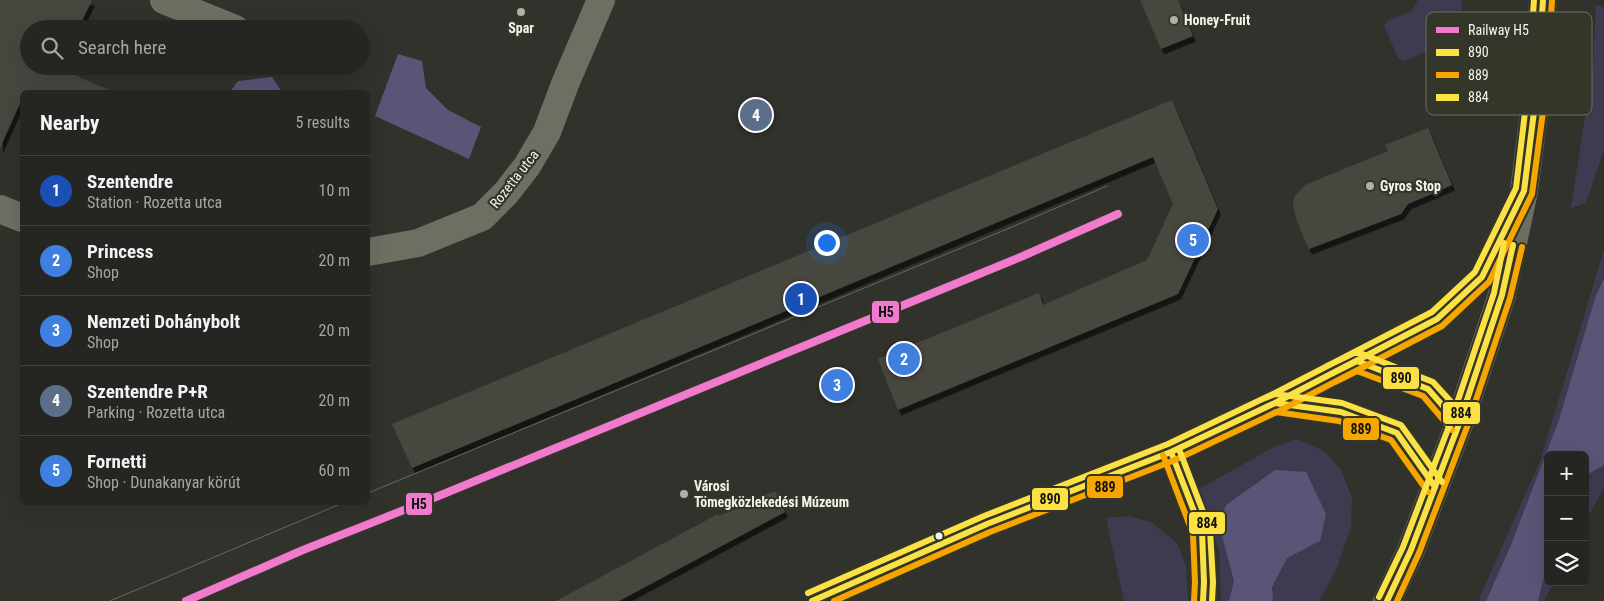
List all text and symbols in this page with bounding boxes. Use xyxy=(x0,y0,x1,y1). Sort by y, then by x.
marker: Spar xyxy=(515,6,527,18)
place label: Honey-Fruit xyxy=(1184,12,1250,28)
legend xyxy=(1426,12,1592,115)
marker: Honey-Fruit xyxy=(1168,14,1180,26)
search box xyxy=(20,20,370,75)
place label: Spar xyxy=(508,20,534,36)
text: Railway H5 xyxy=(1468,22,1529,38)
icon: search xyxy=(38,34,66,62)
text: Search here xyxy=(78,36,166,59)
text: 890 xyxy=(1468,44,1489,60)
text: 889 xyxy=(1468,67,1489,83)
text: 884 xyxy=(1468,89,1489,105)
pin: 4 xyxy=(740,96,772,134)
text: Nearby xyxy=(40,111,99,135)
text: 5 results xyxy=(295,113,350,132)
street label: Rozetta utca xyxy=(486,147,542,211)
text: Szentendre xyxy=(87,170,173,193)
place label: Gyros Stop xyxy=(1380,178,1441,194)
marker: Gyros Stop xyxy=(1364,180,1376,192)
text: 1 xyxy=(52,181,60,200)
text: 10 m xyxy=(318,181,350,200)
text: Station · Rozetta utca xyxy=(87,193,222,212)
pin: 5 xyxy=(1177,221,1209,259)
your location xyxy=(814,230,840,256)
text: Princess xyxy=(87,240,153,263)
text: 2 xyxy=(52,251,60,270)
text: 20 m xyxy=(318,251,350,270)
text: Shop xyxy=(87,263,119,282)
pin: 1 xyxy=(785,280,817,318)
line badge: H5 xyxy=(871,300,900,324)
text: H5 xyxy=(878,304,894,320)
text: Nemzeti Dohánybolt xyxy=(87,310,240,333)
text: 3 xyxy=(52,321,60,340)
text: 20 m xyxy=(318,321,350,340)
text: Shop xyxy=(87,333,119,352)
pin: 2 xyxy=(888,340,920,378)
pin: 3 xyxy=(821,366,853,404)
line badge: 890 xyxy=(1382,366,1420,390)
text: 890 xyxy=(1390,370,1412,386)
text: Szentendre P+R xyxy=(87,380,208,403)
text: 4 xyxy=(52,391,60,410)
text: 20 m xyxy=(318,391,350,410)
line badge: 884 xyxy=(1442,401,1481,425)
text: Parking · Rozetta utca xyxy=(87,403,225,422)
text: 884 xyxy=(1450,405,1472,421)
line badge: 889 xyxy=(1342,417,1380,441)
text: 889 xyxy=(1350,421,1372,437)
text: Fornetti xyxy=(87,450,146,473)
map controls xyxy=(1544,451,1589,586)
button: + xyxy=(1544,451,1589,496)
text: 5 xyxy=(52,461,60,480)
text: 60 m xyxy=(318,461,350,480)
text: Shop · Dunakanyar körút xyxy=(87,473,240,492)
line badge: 889 xyxy=(1086,475,1124,499)
place label: Városi Tömegközlekedési Múzeum xyxy=(694,478,849,510)
text: 889 xyxy=(1094,479,1116,495)
line badge: 890 xyxy=(1031,487,1069,511)
marker: Városi Tömegközlekedési Múzeum xyxy=(678,488,690,500)
text: 890 xyxy=(1039,491,1061,507)
line badge: H5 xyxy=(405,492,433,516)
text: H5 xyxy=(411,496,427,512)
button: − xyxy=(1544,496,1589,541)
line badge: 884 xyxy=(1188,511,1226,535)
text: 884 xyxy=(1196,515,1218,531)
unlabelled marker xyxy=(934,531,944,541)
button: layers xyxy=(1544,541,1589,586)

